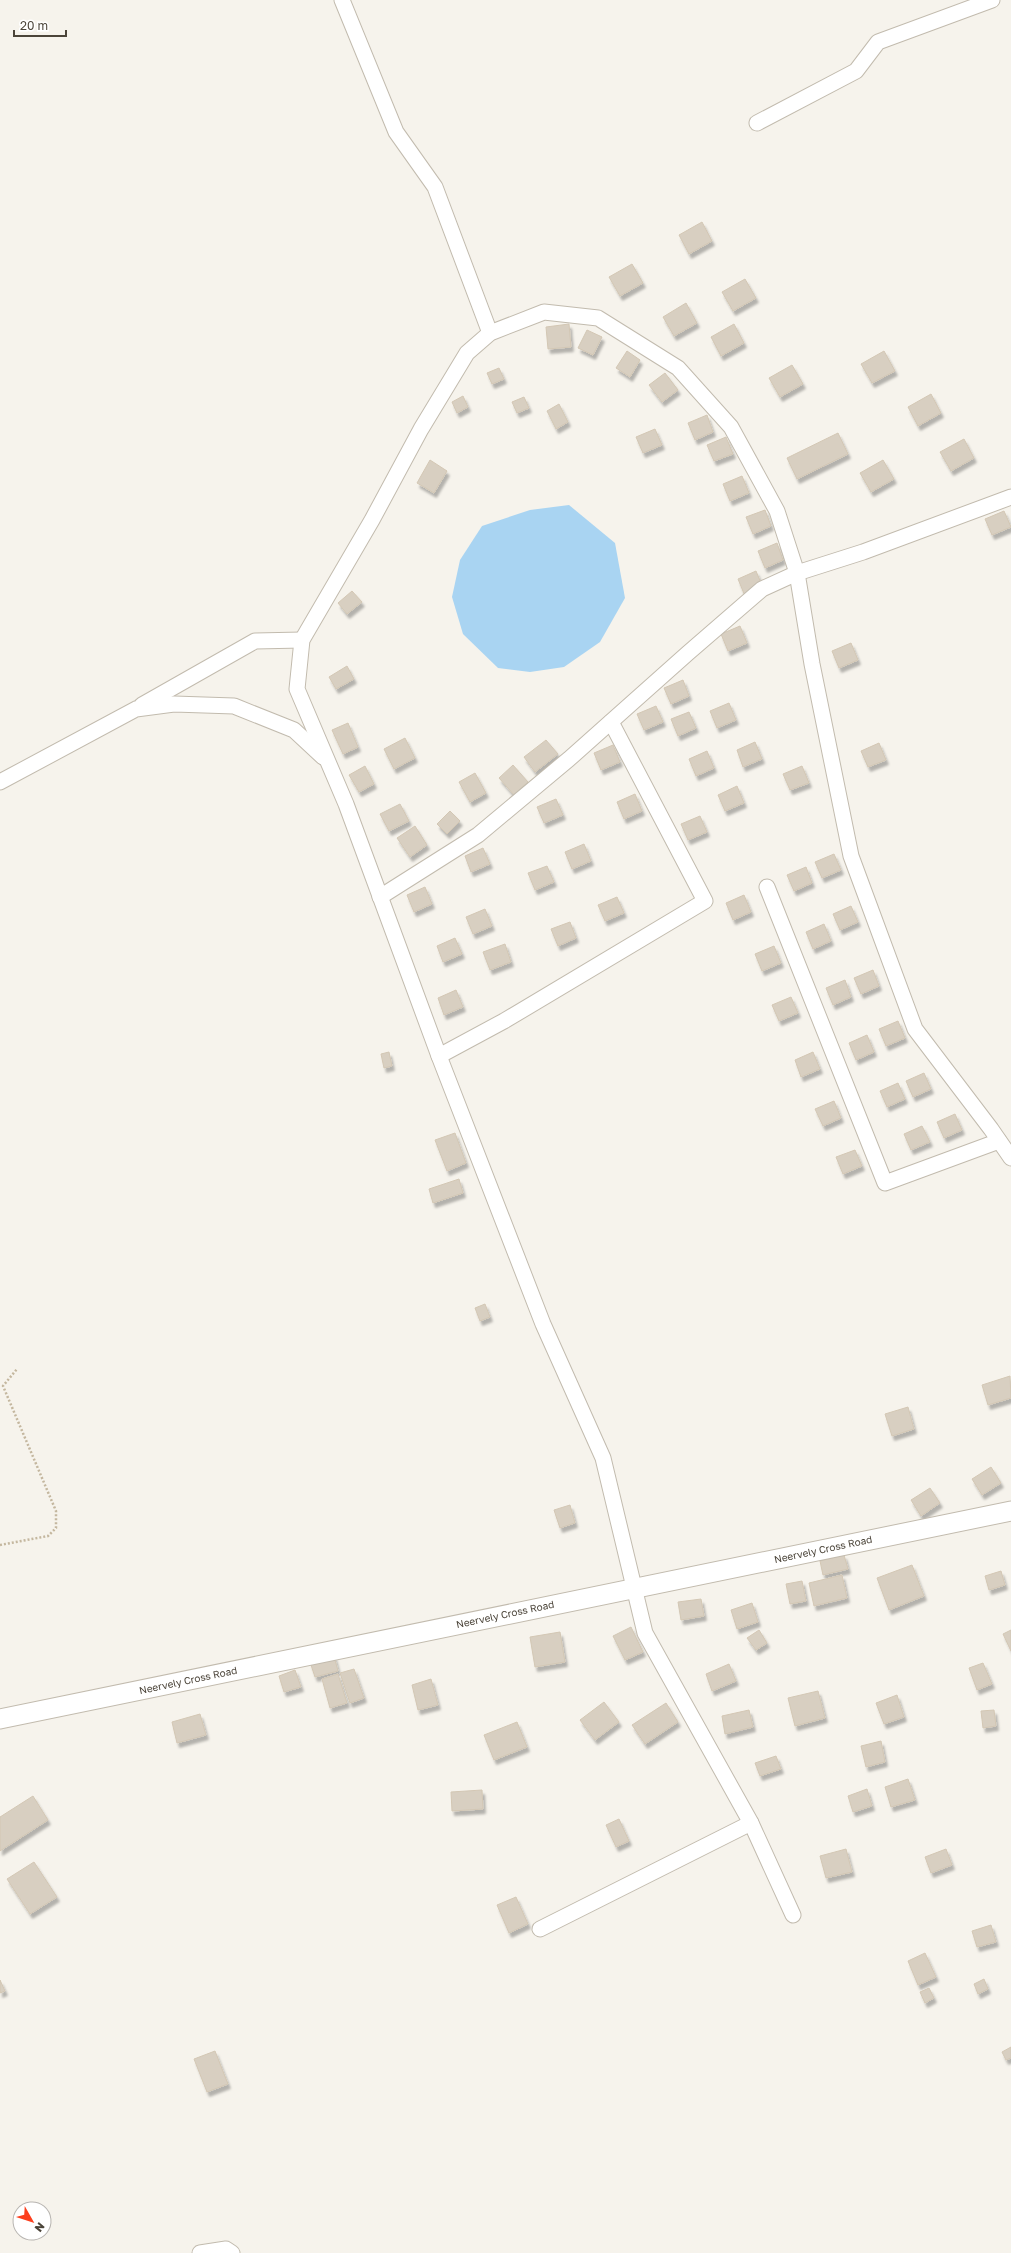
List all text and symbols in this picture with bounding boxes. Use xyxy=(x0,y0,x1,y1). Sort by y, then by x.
scale bar xyxy=(14,12,66,38)
text: 20 m xyxy=(20,18,48,33)
street label: Neervely Cross Road xyxy=(773,1533,873,1565)
street label: Neervely Cross Road xyxy=(455,1598,555,1630)
street label: Neervely Cross Road xyxy=(138,1664,238,1696)
north arrow xyxy=(12,2201,52,2241)
text: N xyxy=(32,2220,48,2235)

